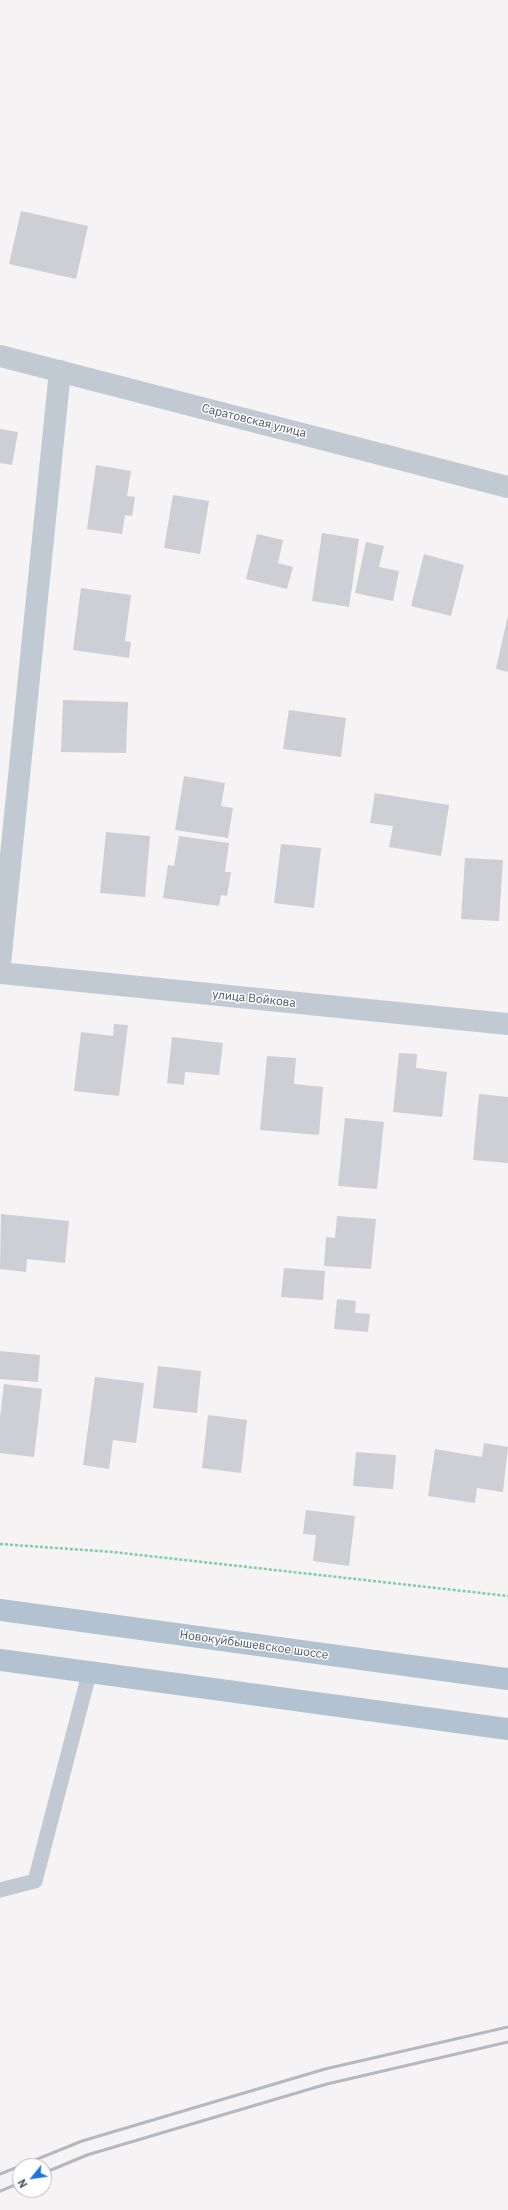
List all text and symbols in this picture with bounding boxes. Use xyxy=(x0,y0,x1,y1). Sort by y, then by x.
street label: Саратовская улица xyxy=(200,401,308,441)
street label: улица Войкова xyxy=(212,987,296,1011)
street label: Новокуйбышевское шоссе xyxy=(179,1627,329,1663)
north arrow xyxy=(12,2158,52,2198)
text: N xyxy=(14,2177,31,2190)

